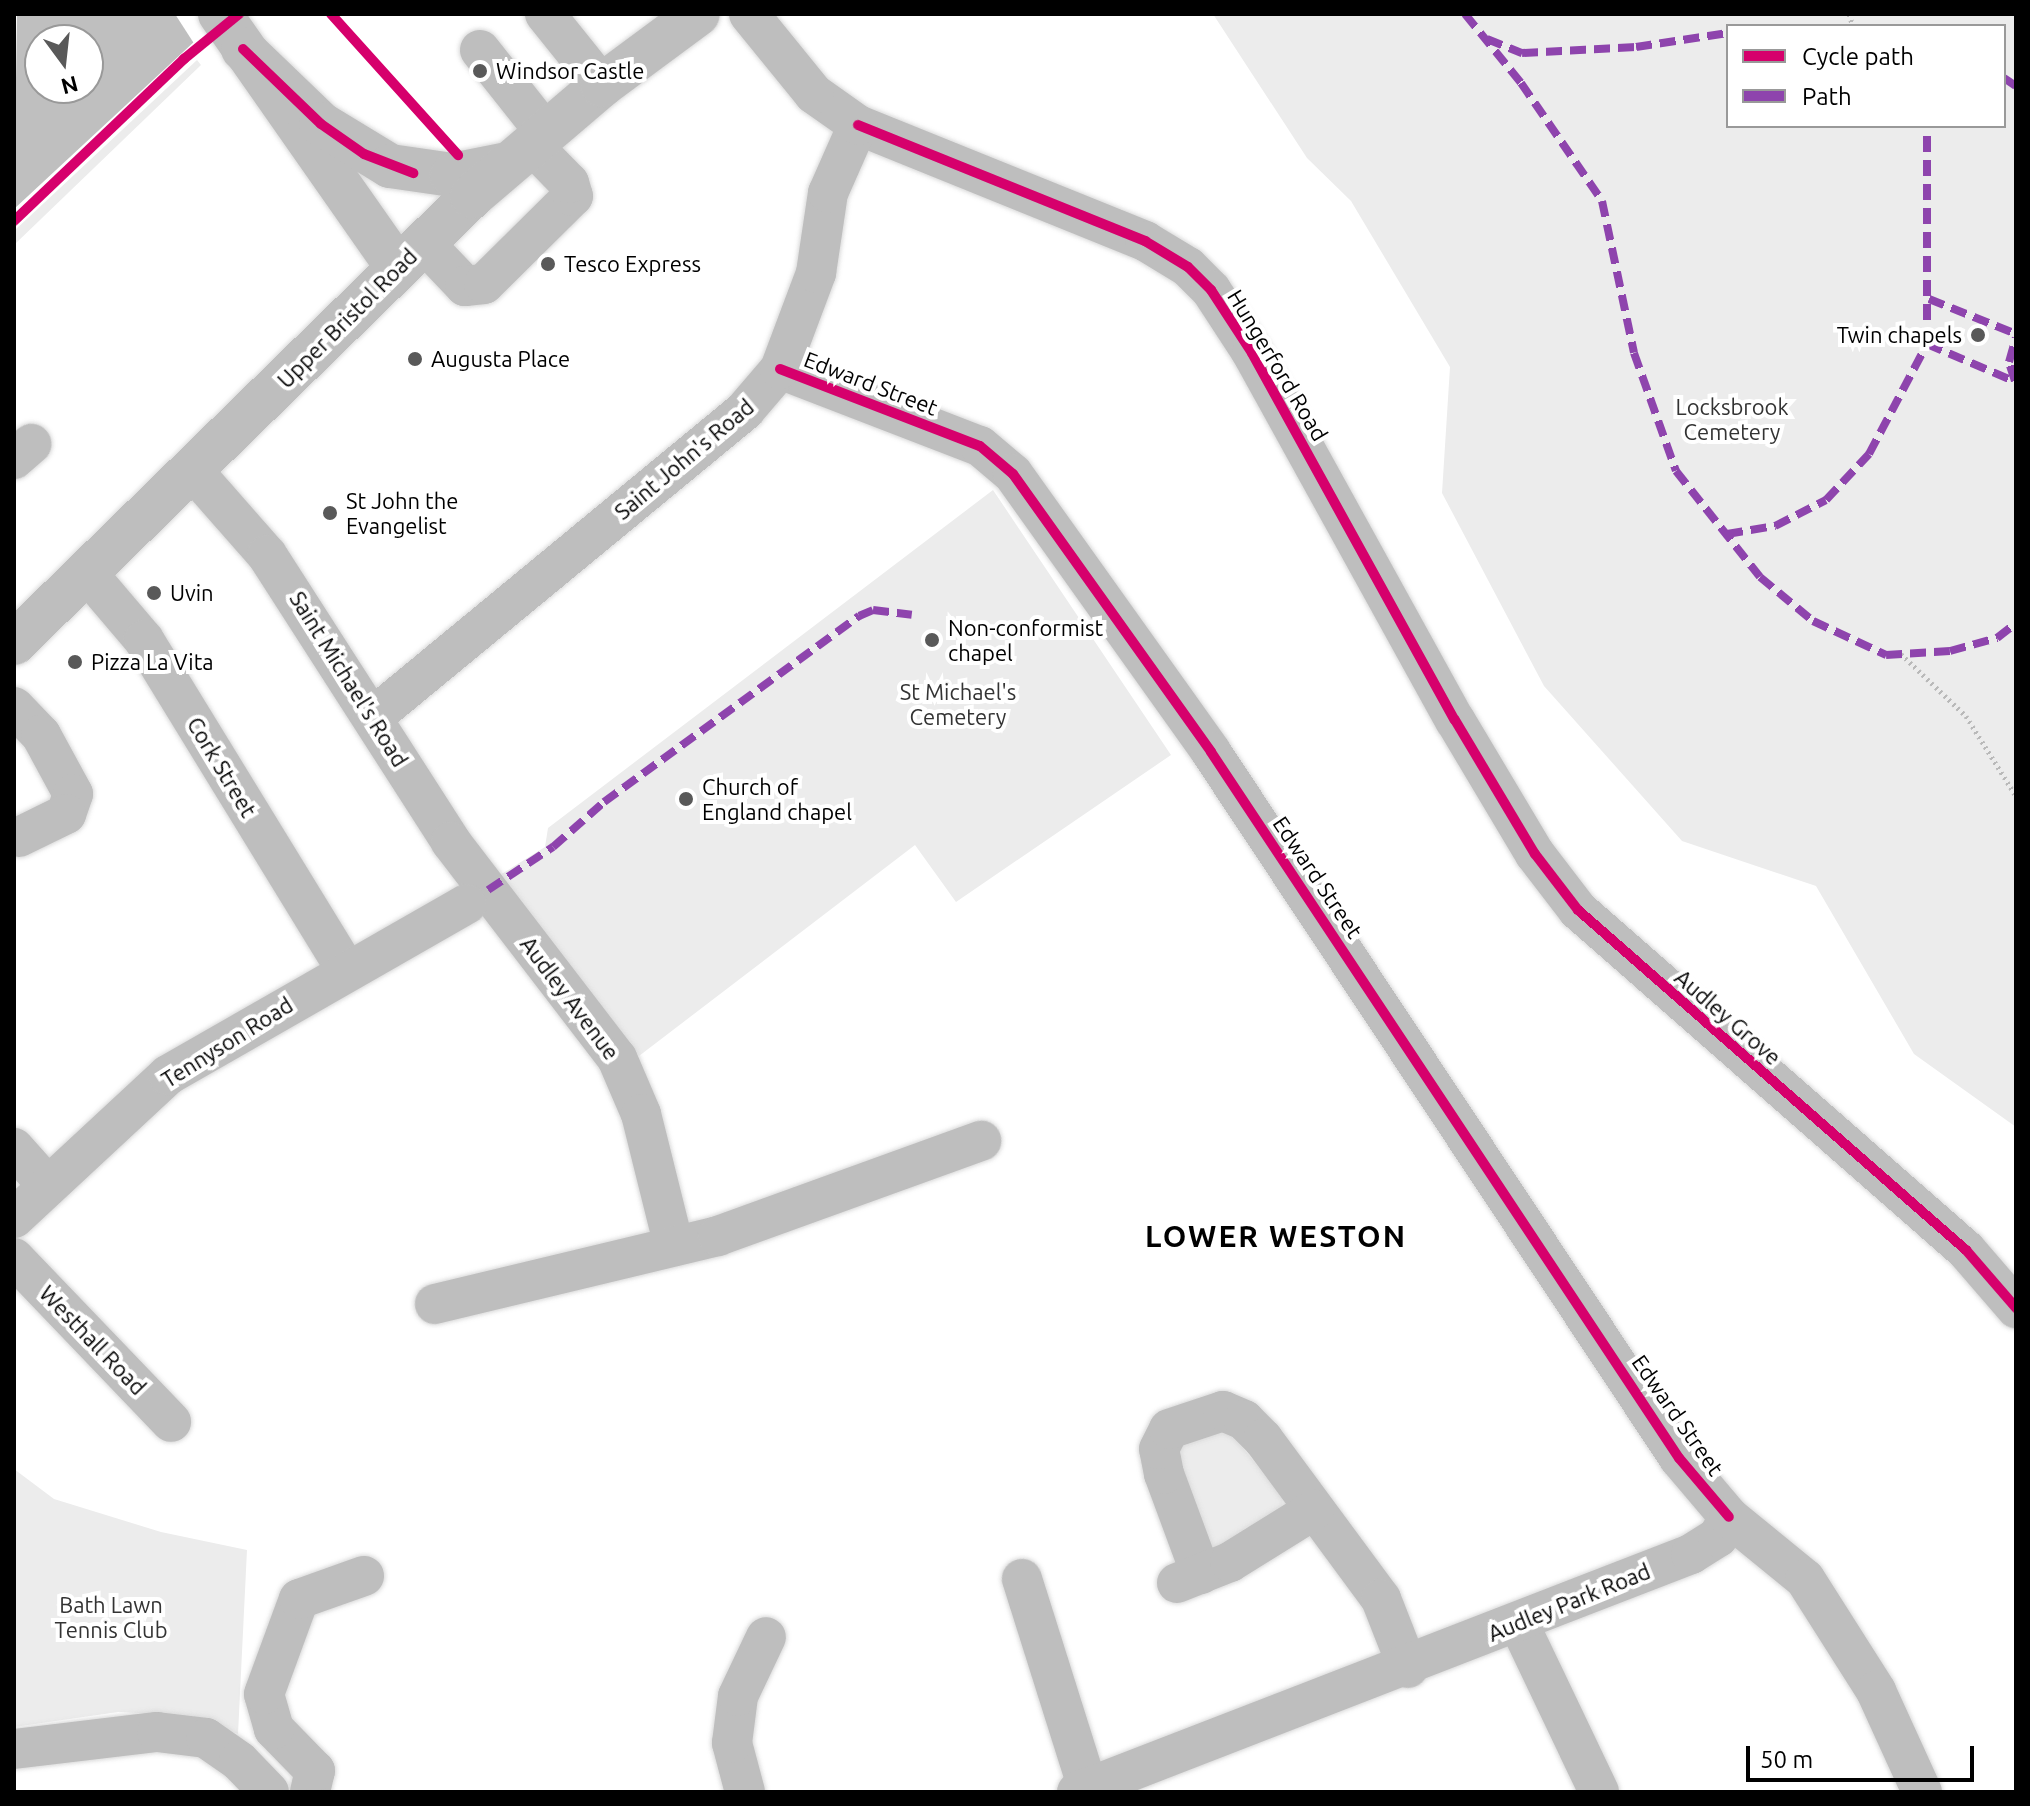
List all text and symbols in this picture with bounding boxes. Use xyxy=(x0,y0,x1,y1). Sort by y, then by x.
north arrow xyxy=(24,24,104,104)
legend xyxy=(1726,24,2006,128)
text: Cycle path xyxy=(1802,43,1914,70)
place label: Windsor Castle xyxy=(496,58,644,84)
marker: Windsor Castle xyxy=(471,62,489,80)
text: N xyxy=(59,72,81,100)
text: Path xyxy=(1802,83,1852,110)
street label: Upper Bristol Road xyxy=(272,243,422,393)
place label: Tesco Express xyxy=(564,251,701,277)
marker: Tesco Express xyxy=(539,255,557,273)
street label: Hungerford Road xyxy=(1222,285,1334,445)
place label: Twin chapels xyxy=(1837,322,1962,348)
marker: Twin chapels xyxy=(1969,326,1987,344)
street label: Edward Street xyxy=(800,345,942,421)
place label: Augusta Place xyxy=(431,346,570,372)
marker: Augusta Place xyxy=(406,350,424,368)
street label: Saint John's Road xyxy=(609,393,759,525)
park label: Locksbrook Cemetery xyxy=(1676,393,1788,444)
place label: St John the Evangelist xyxy=(346,487,458,538)
marker: St John the Evangelist xyxy=(321,504,339,522)
place label: Uvin xyxy=(170,580,214,606)
marker: Uvin xyxy=(145,584,163,602)
street label: Saint Michael's Road xyxy=(284,587,414,771)
place label: Non-conformist chapel xyxy=(948,614,1103,666)
marker: Non-conformist chapel xyxy=(923,631,941,649)
place label: Pizza La Vita xyxy=(91,649,214,675)
marker: Pizza La Vita xyxy=(66,653,84,671)
park label: St Michael's Cemetery xyxy=(900,678,1016,730)
street label: Cork Street xyxy=(182,712,262,822)
place label: Church of England chapel xyxy=(702,773,852,824)
marker: Church of England chapel xyxy=(677,790,695,808)
street label: Edward Street xyxy=(1268,811,1368,943)
street label: Audley Avenue xyxy=(515,931,625,1065)
street label: Audley Grove xyxy=(1670,964,1786,1070)
street label: Tennyson Road xyxy=(157,991,297,1093)
district label: LOWER WESTON xyxy=(1145,1218,1407,1254)
street label: Westhall Road xyxy=(34,1280,152,1400)
street label: Edward Street xyxy=(1627,1350,1729,1480)
street label: Audley Park Road xyxy=(1484,1557,1654,1647)
park label: Bath Lawn Tennis Club xyxy=(54,1591,168,1642)
scale bar xyxy=(1750,1730,1978,1780)
text: 50 m xyxy=(1760,1746,1813,1773)

